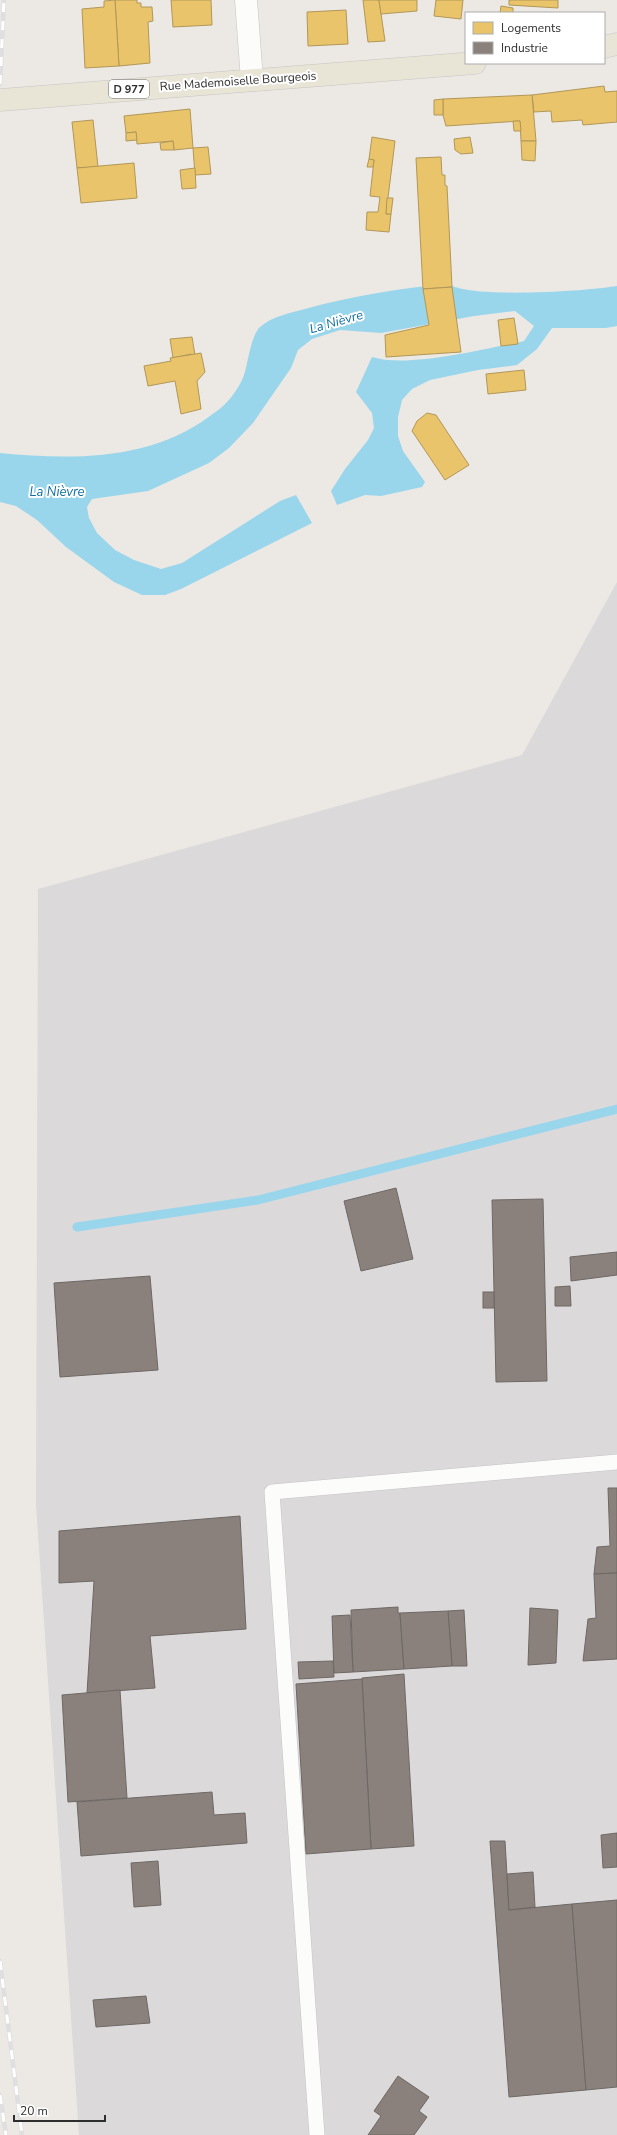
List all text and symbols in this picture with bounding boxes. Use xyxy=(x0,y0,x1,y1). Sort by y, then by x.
legend xyxy=(465,12,605,64)
text: Logements xyxy=(501,20,561,36)
text: Industrie xyxy=(501,40,548,56)
street label: Rue Mademoiselle Bourgeois xyxy=(159,68,317,94)
road number: D 977 xyxy=(109,80,149,98)
water label: La Nièvre xyxy=(307,306,365,338)
water label: La Nièvre xyxy=(30,483,85,501)
scale bar xyxy=(14,2097,105,2123)
text: 20 m xyxy=(20,2103,48,2119)

